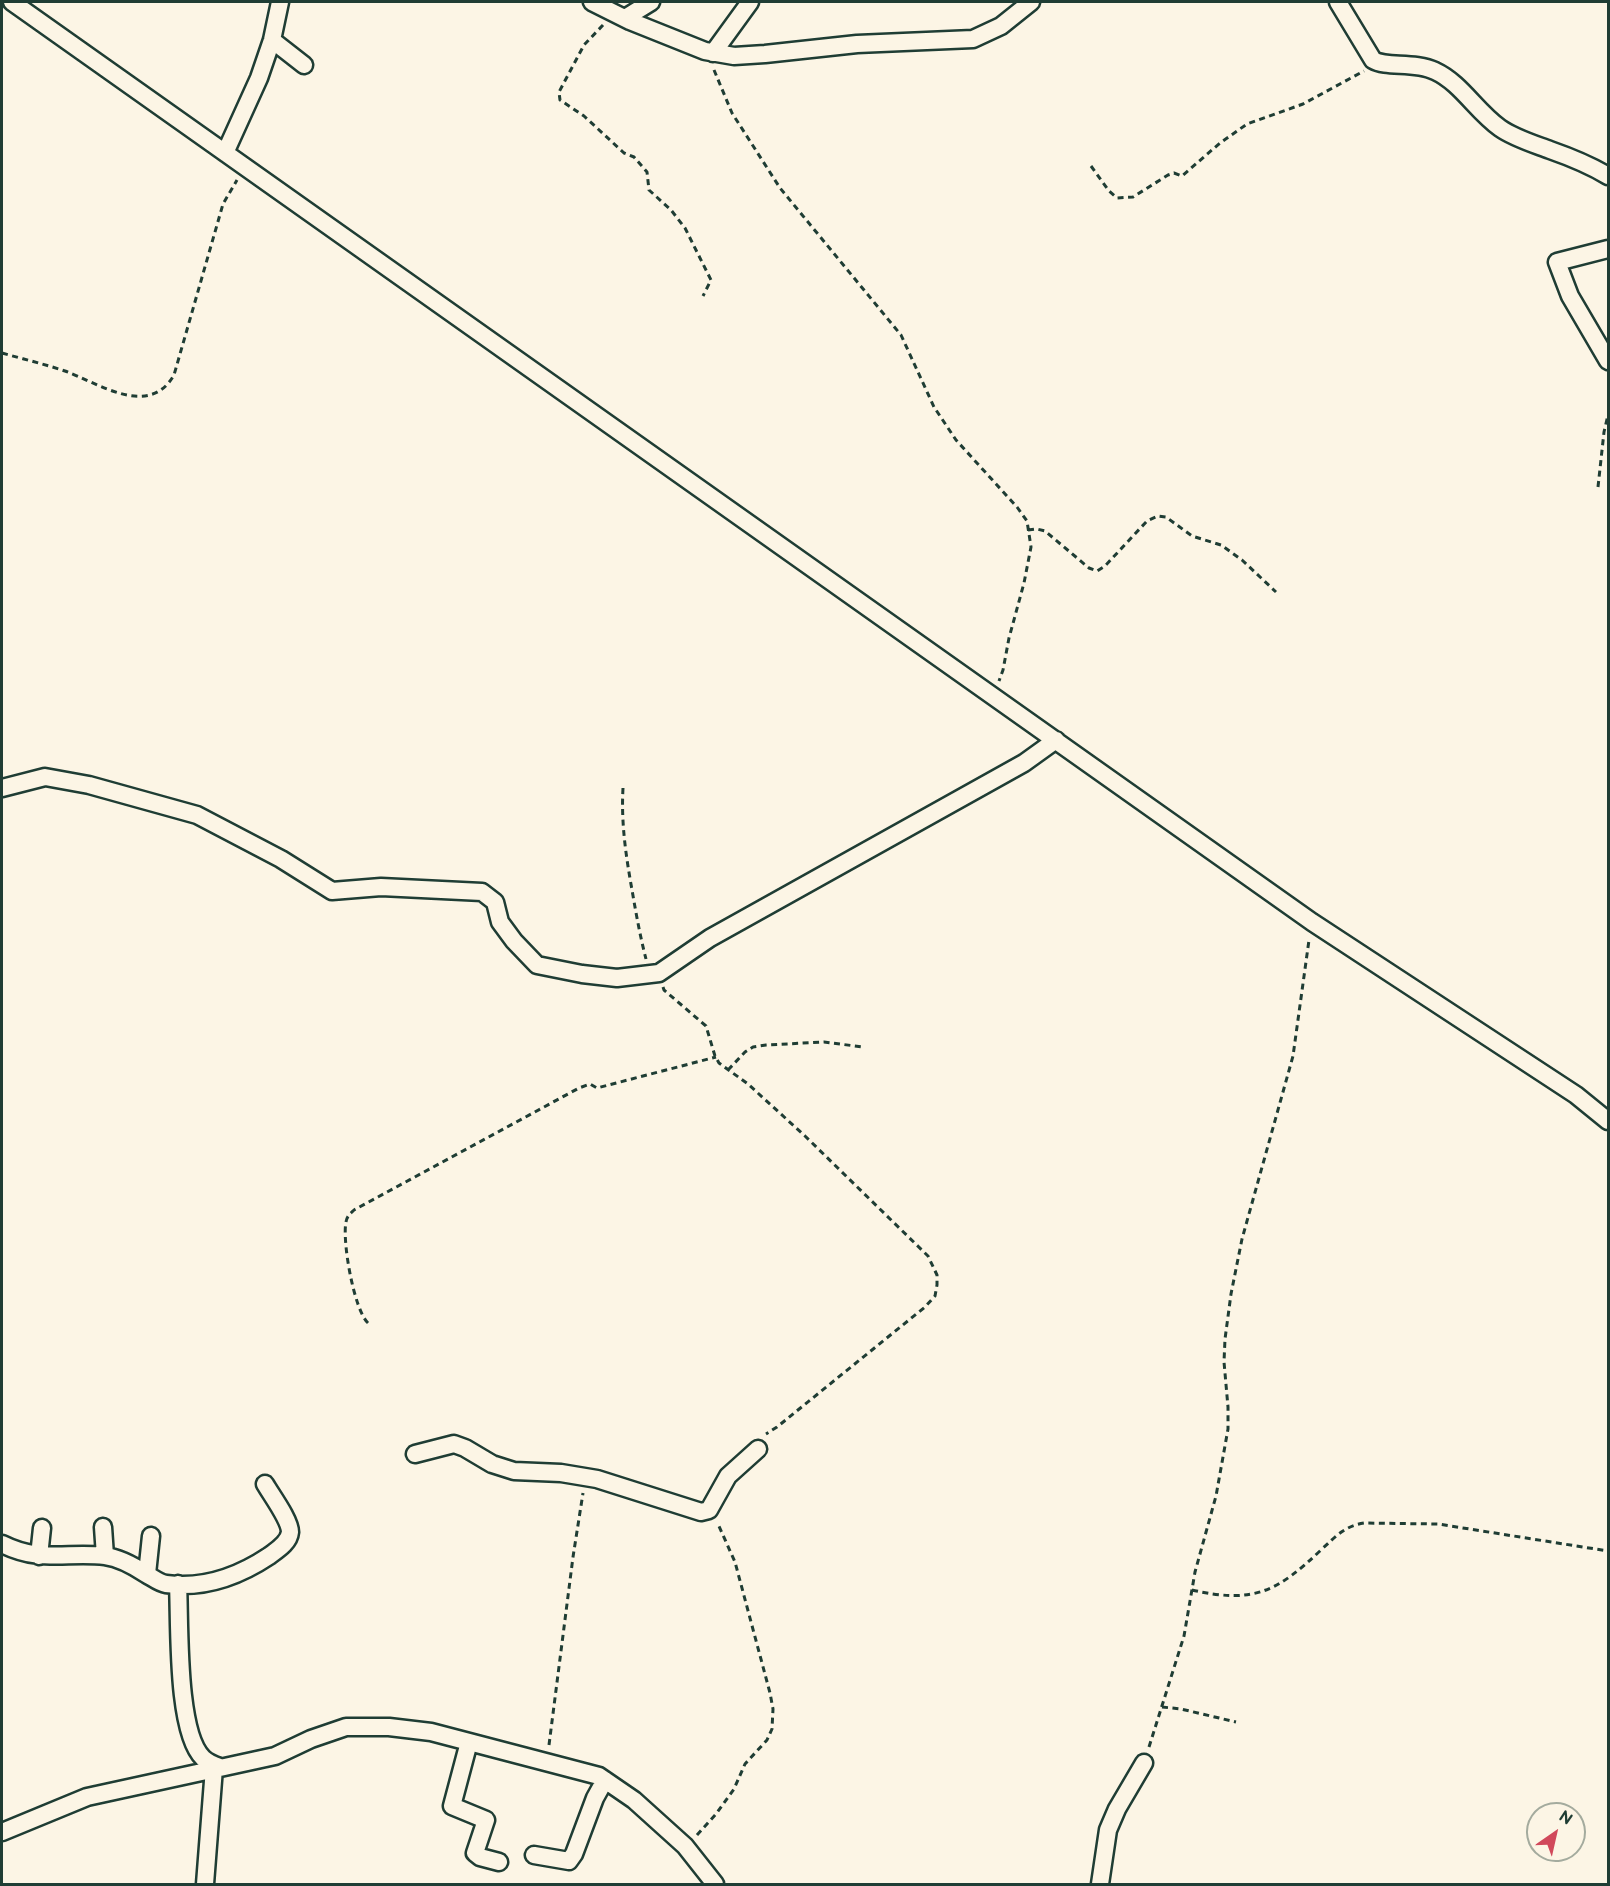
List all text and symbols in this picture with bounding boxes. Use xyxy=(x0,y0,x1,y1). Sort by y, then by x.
north arrow xyxy=(1526,1802,1586,1862)
text: N xyxy=(1555,1807,1576,1830)

